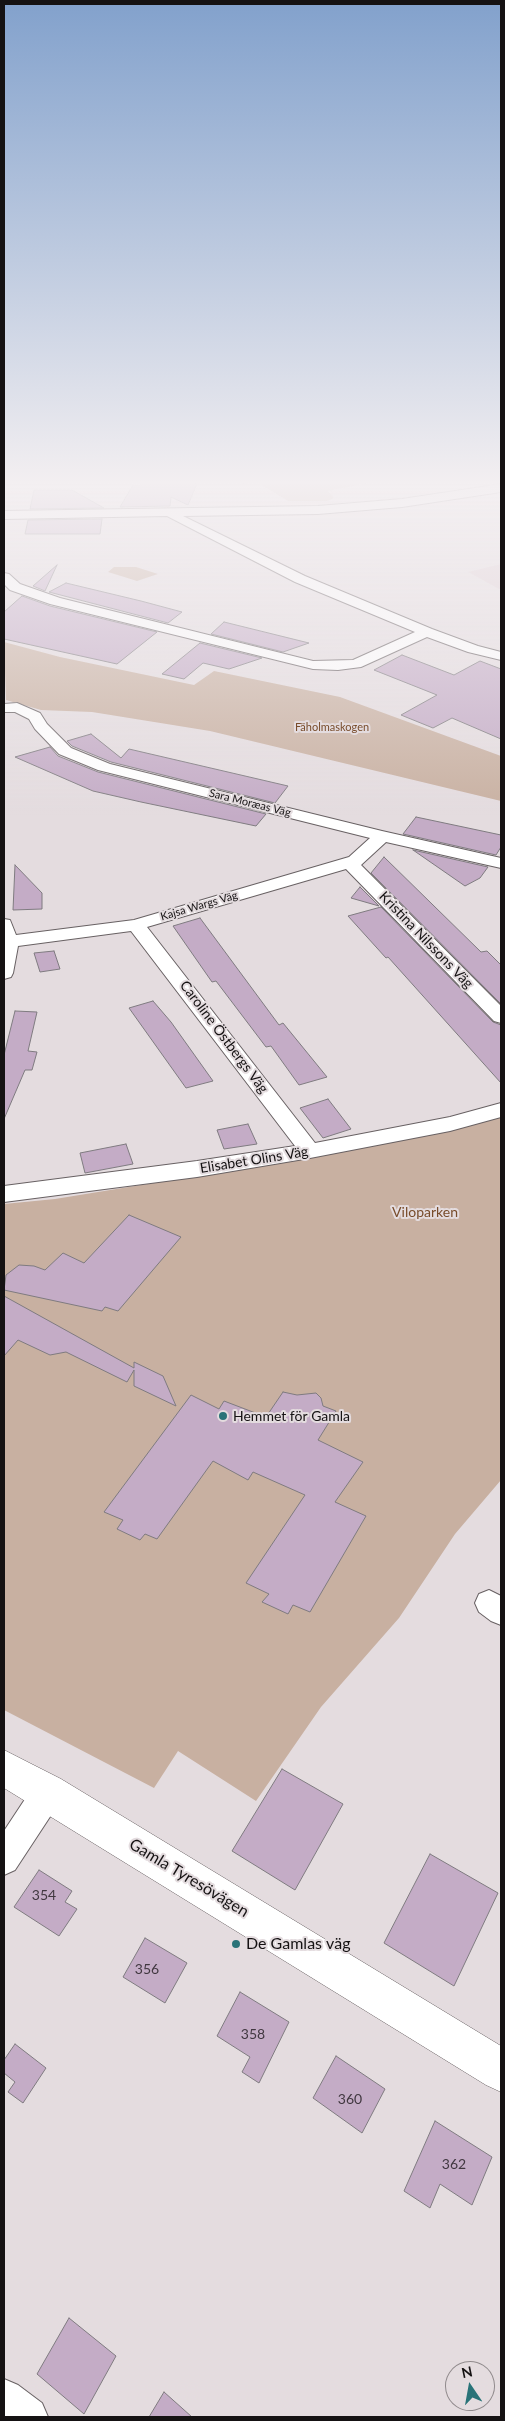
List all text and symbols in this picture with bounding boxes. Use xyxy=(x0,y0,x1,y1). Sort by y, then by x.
park label: Fäholmaskogen xyxy=(295,720,369,734)
street label: Sara Moræas Väg xyxy=(208,786,292,820)
street label: Kristina Nilssons Väg xyxy=(375,888,477,992)
street label: Kajsa Wargs Väg xyxy=(159,889,239,923)
street label: Caroline Östbergs Väg xyxy=(176,977,272,1097)
street label: Elisabet Olins Väg xyxy=(199,1143,309,1177)
park label: Viloparken xyxy=(392,1204,458,1220)
place label: Hemmet för Gamla xyxy=(233,1408,350,1424)
marker: Hemmet för Gamla xyxy=(217,1410,229,1422)
street label: Gamla Tyresövägen xyxy=(126,1835,252,1921)
house number: 354 xyxy=(32,1887,56,1903)
place label: De Gamlas väg xyxy=(246,1934,350,1954)
marker: De Gamlas väg xyxy=(230,1938,242,1950)
house number: 356 xyxy=(135,1961,159,1977)
house number: 358 xyxy=(241,2026,265,2042)
house number: 360 xyxy=(338,2091,362,2107)
house number: 362 xyxy=(442,2156,466,2172)
north arrow xyxy=(445,2361,495,2411)
text: N xyxy=(460,2362,474,2381)

